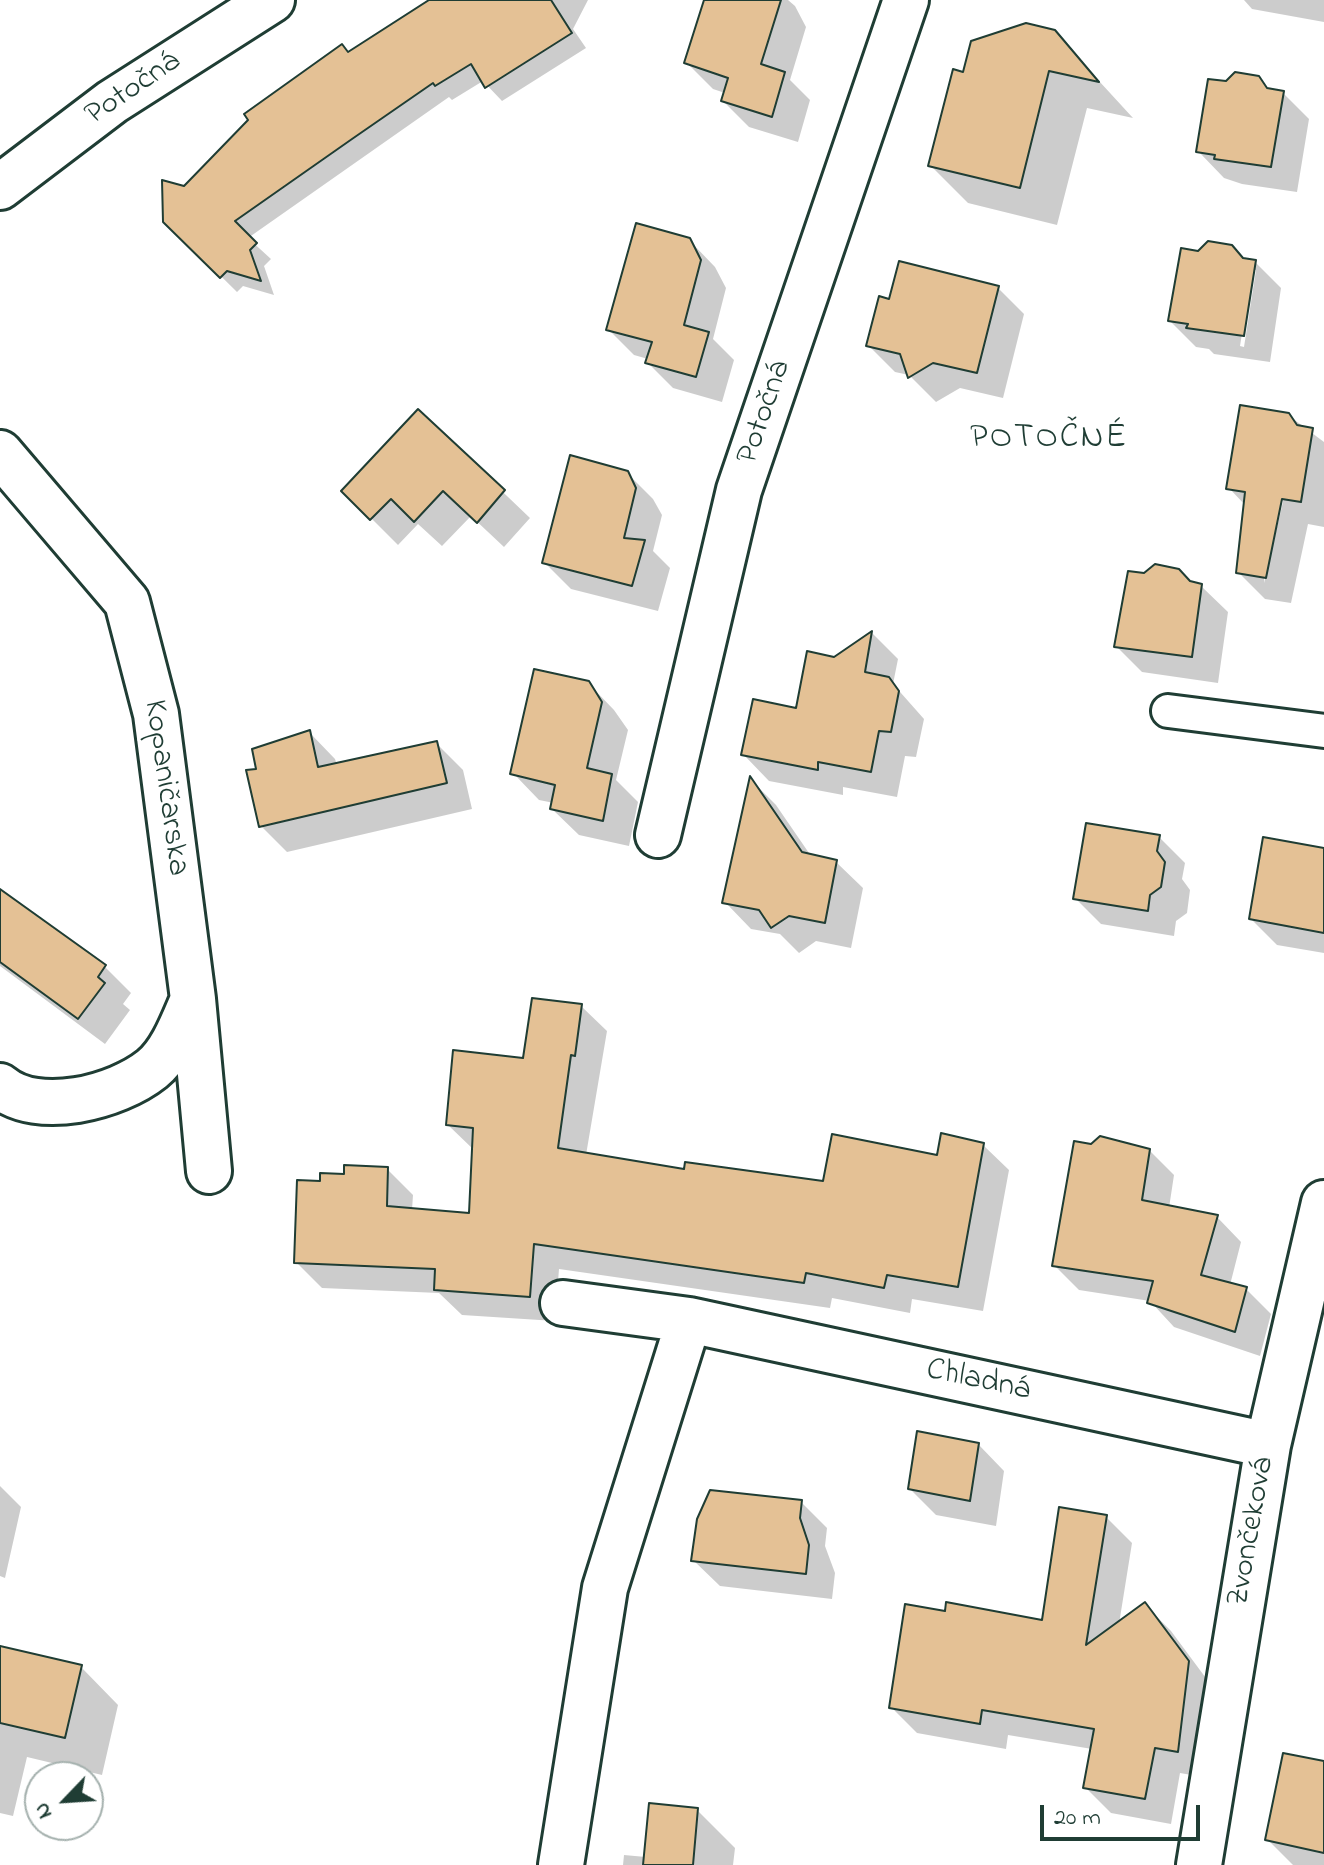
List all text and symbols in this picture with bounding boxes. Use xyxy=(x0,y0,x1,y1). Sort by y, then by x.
street label: Potočná xyxy=(79,44,189,136)
street label: Potočná xyxy=(730,356,802,470)
district label: POTOČNÉ xyxy=(970,420,1128,460)
street label: Kopaničarska xyxy=(133,698,195,878)
street label: Chladná xyxy=(922,1352,1034,1412)
street label: Zvončeková xyxy=(1221,1454,1285,1610)
north arrow xyxy=(24,1761,104,1841)
scale bar xyxy=(1044,1789,1204,1839)
text: N xyxy=(26,1797,62,1824)
text: 20 m xyxy=(1054,1801,1101,1836)

